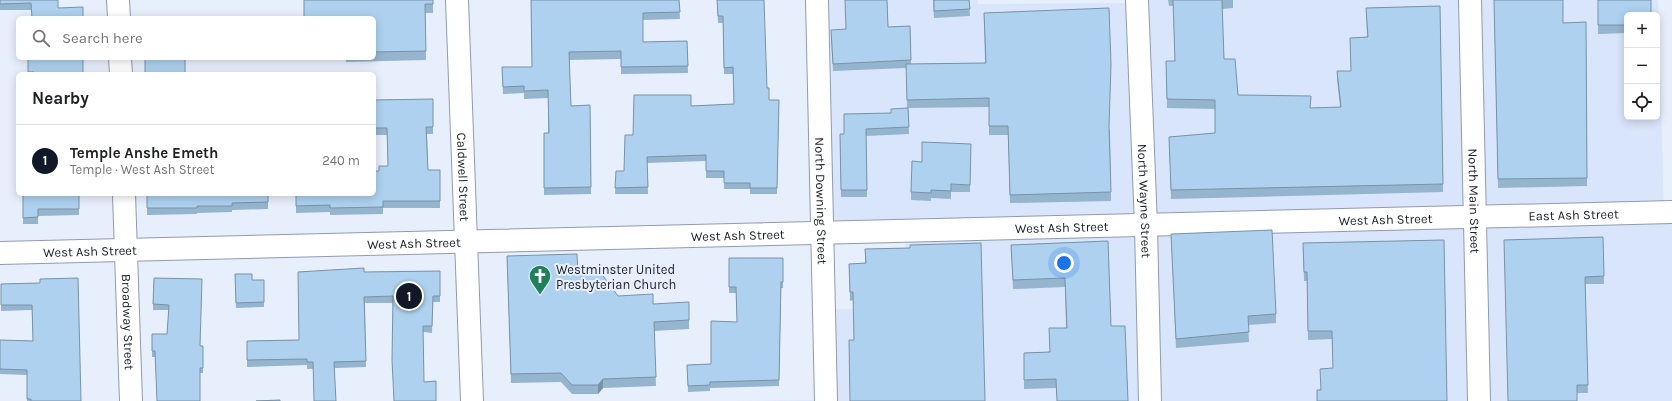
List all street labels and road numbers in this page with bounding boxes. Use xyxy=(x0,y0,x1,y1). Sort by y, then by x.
street label: Caldwell Street xyxy=(454,132,472,222)
street label: North Downing Street xyxy=(812,137,830,265)
street label: North Wayne Street xyxy=(1135,143,1154,258)
street label: North Main Street xyxy=(1465,148,1483,254)
street label: East Ash Street xyxy=(1528,206,1619,224)
street label: West Ash Street xyxy=(1339,211,1433,228)
street label: West Ash Street xyxy=(1015,219,1109,236)
street label: West Ash Street xyxy=(691,227,785,244)
street label: West Ash Street xyxy=(367,235,461,252)
street label: West Ash Street xyxy=(43,243,137,260)
street label: Broadway Street xyxy=(119,274,137,370)

